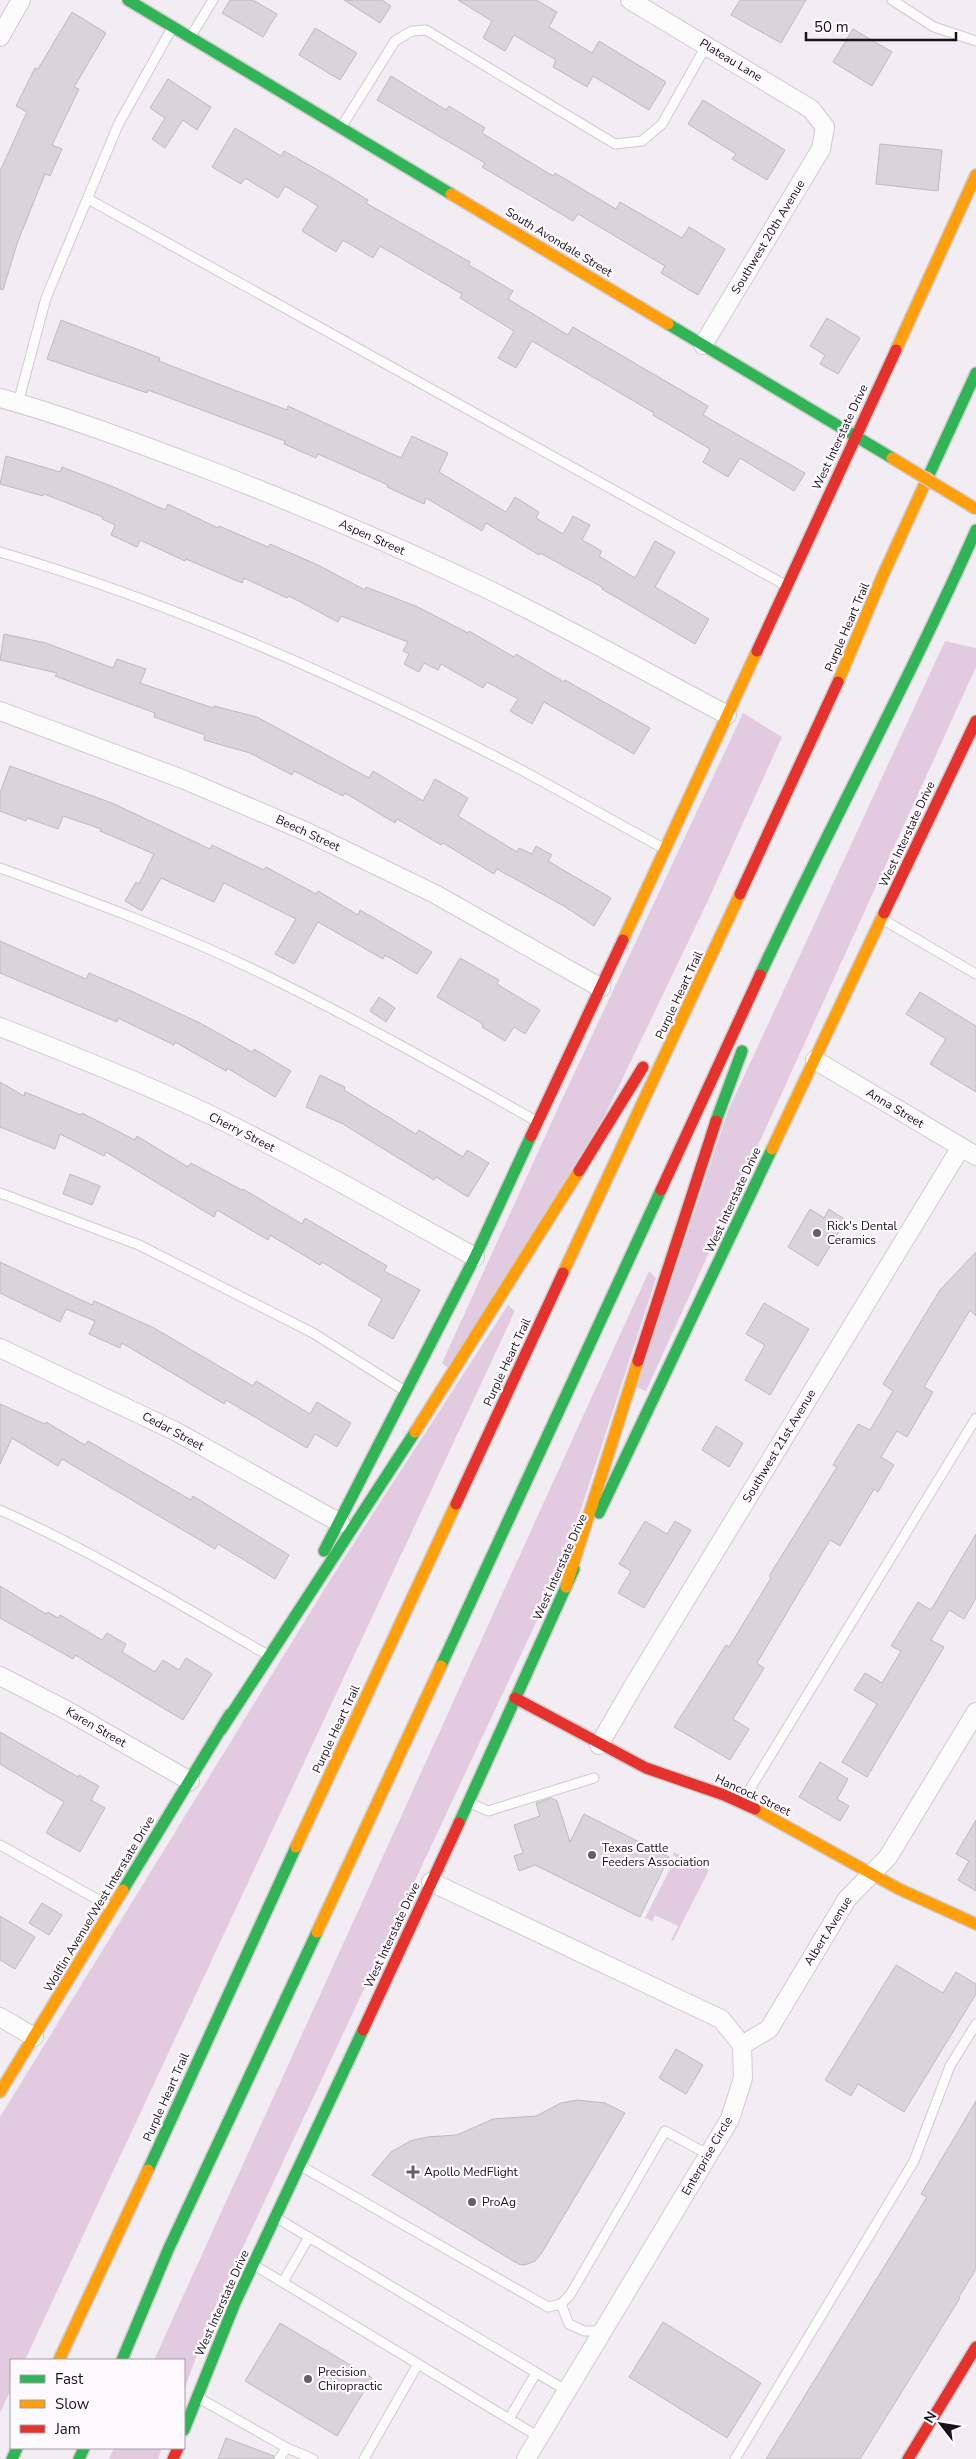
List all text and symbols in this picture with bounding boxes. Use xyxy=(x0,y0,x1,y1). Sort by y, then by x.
scale bar xyxy=(806,10,956,42)
text: 50 m xyxy=(814,17,849,37)
street label: Plateau Lane xyxy=(697,35,765,85)
street label: Southwest 20th Avenue xyxy=(728,177,808,297)
street label: South Avondale Street xyxy=(503,204,616,281)
street label: West Interstate Drive xyxy=(808,382,872,492)
street label: Aspen Street xyxy=(337,515,408,559)
street label: Purple Heart Trail xyxy=(821,580,873,674)
street label: West Interstate Drive xyxy=(875,779,939,889)
street label: Beech Street xyxy=(273,811,343,855)
street label: Purple Heart Trail xyxy=(652,948,707,1042)
street label: Anna Street xyxy=(863,1085,927,1132)
street label: Cherry Street xyxy=(206,1108,279,1156)
street label: West Interstate Drive xyxy=(701,1145,765,1255)
place label: Rick's Dental Ceramics xyxy=(827,1218,898,1248)
marker: Rick's Dental Ceramics xyxy=(811,1227,823,1239)
street label: Purple Heart Trail xyxy=(480,1315,535,1409)
street label: Southwest 21st Avenue xyxy=(739,1386,819,1506)
street label: Cedar Street xyxy=(139,1408,207,1454)
street label: West Interstate Drive xyxy=(529,1511,591,1623)
street label: Purple Heart Trail xyxy=(309,1682,364,1776)
street label: Karen Street xyxy=(63,1703,130,1751)
street label: Hancock Street xyxy=(713,1770,794,1820)
street label: Wolflin Avenue/West Interstate Drive xyxy=(40,1813,158,1995)
place label: Texas Cattle Feeders Association xyxy=(602,1840,710,1870)
marker: Texas Cattle Feeders Association xyxy=(586,1849,598,1861)
street label: West Interstate Drive xyxy=(360,1880,424,1990)
street label: Albert Avenue xyxy=(800,1894,856,1968)
street label: Purple Heart Trail xyxy=(139,2050,193,2144)
street label: Enterprise Circle xyxy=(678,2114,736,2198)
place label: Apollo MedFlight xyxy=(424,2164,519,2180)
marker: Apollo MedFlight xyxy=(406,2165,420,2179)
place label: ProAg xyxy=(482,2194,516,2210)
marker: ProAg xyxy=(466,2196,478,2208)
street label: West Interstate Drive xyxy=(191,2247,253,2359)
legend xyxy=(10,2359,185,2449)
place label: Precision Chiropractic xyxy=(318,2364,383,2394)
text: Fast xyxy=(55,2369,84,2389)
marker: Precision Chiropractic xyxy=(302,2373,314,2385)
text: Slow xyxy=(55,2394,90,2414)
north arrow xyxy=(916,2399,966,2449)
text: N xyxy=(919,2408,941,2427)
text: Jam xyxy=(54,2419,81,2439)

